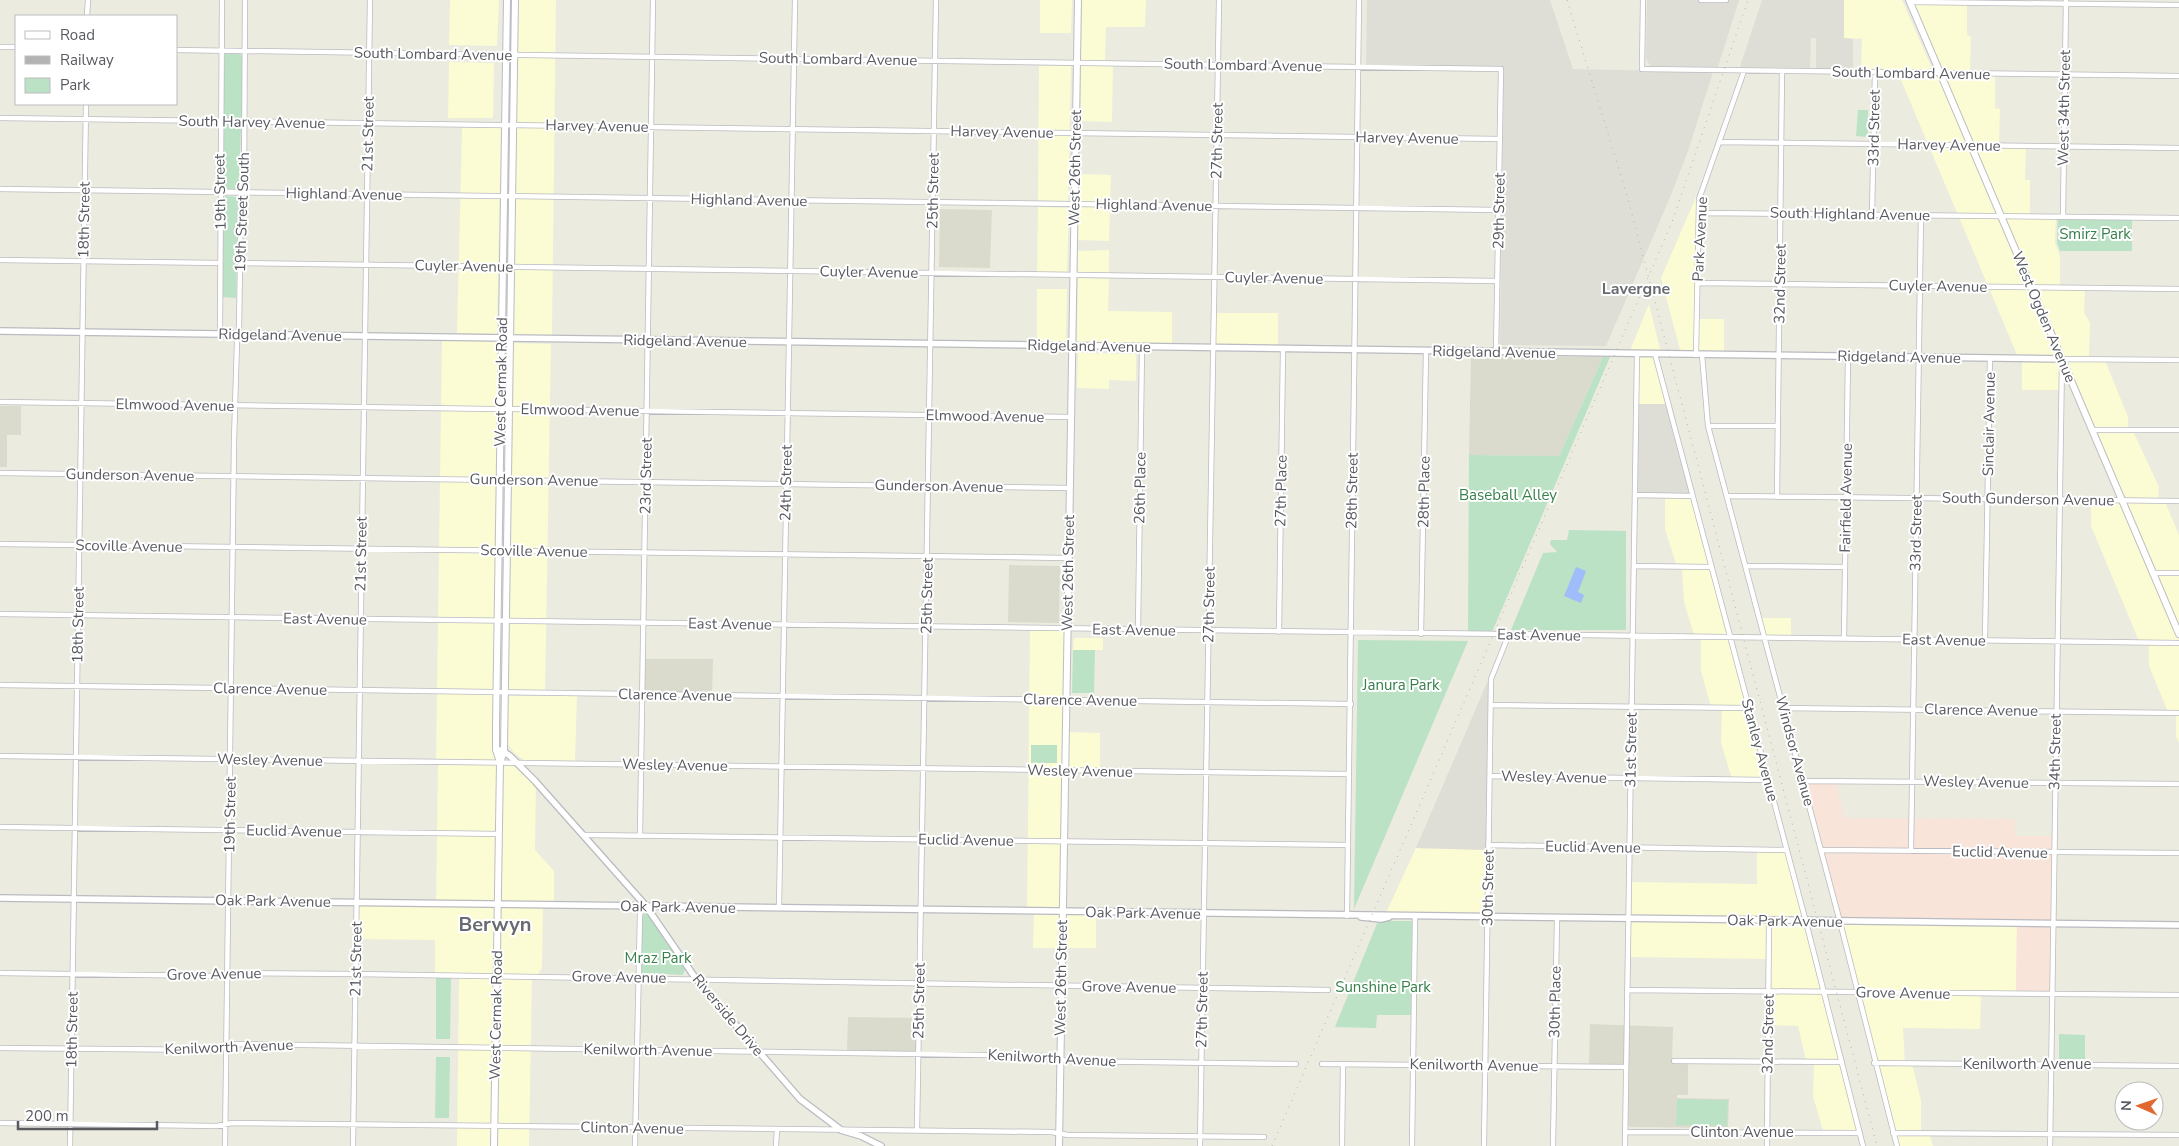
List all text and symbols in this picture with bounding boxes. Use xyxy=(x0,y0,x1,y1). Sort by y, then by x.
legend xyxy=(15,15,178,105)
text: Road xyxy=(60,25,95,45)
street label: South Lombard Avenue xyxy=(354,43,512,65)
street label: South Lombard Avenue xyxy=(759,48,917,70)
street label: West 34th Street xyxy=(2053,49,2075,166)
text: Railway xyxy=(60,50,114,70)
street label: South Lombard Avenue xyxy=(1164,54,1322,76)
street label: South Lombard Avenue xyxy=(1832,62,1990,84)
text: Park xyxy=(60,75,90,95)
street label: 33rd Street xyxy=(1863,89,1885,167)
street label: 21st Street xyxy=(357,95,379,172)
street label: 27th Street xyxy=(1206,102,1228,179)
street label: West 26th Street xyxy=(1064,109,1086,226)
street label: South Harvey Avenue xyxy=(178,111,326,133)
street label: Harvey Avenue xyxy=(545,115,649,137)
street label: Harvey Avenue xyxy=(950,121,1054,143)
street label: Harvey Avenue xyxy=(1355,127,1459,149)
street label: Harvey Avenue xyxy=(1897,134,2001,156)
street label: 19th Street South xyxy=(230,152,254,272)
street label: 25th Street xyxy=(922,152,944,229)
street label: 19th Street xyxy=(209,153,231,230)
street label: 29th Street xyxy=(1488,172,1510,249)
street label: 18th Street xyxy=(73,181,95,258)
street label: Highland Avenue xyxy=(285,183,403,205)
street label: Highland Avenue xyxy=(690,189,808,211)
street label: Highland Avenue xyxy=(1095,194,1213,216)
street label: Park Avenue xyxy=(1688,196,1712,282)
street label: South Highland Avenue xyxy=(1770,203,1930,225)
park label: Smirz Park xyxy=(2059,224,2131,244)
street label: 32nd Street xyxy=(1769,243,1791,324)
street label: West Ogden Avenue xyxy=(2007,249,2081,385)
street label: Cuyler Avenue xyxy=(414,255,514,277)
street label: Cuyler Avenue xyxy=(819,261,919,283)
street label: Cuyler Avenue xyxy=(1224,267,1324,289)
street label: Cuyler Avenue xyxy=(1888,275,1988,297)
district label: Lavergne xyxy=(1602,278,1671,300)
street label: West Cermak Road xyxy=(490,317,512,447)
street label: Ridgeland Avenue xyxy=(218,324,342,346)
street label: Ridgeland Avenue xyxy=(623,330,747,352)
street label: Ridgeland Avenue xyxy=(1027,335,1151,357)
street label: Ridgeland Avenue xyxy=(1432,341,1556,363)
street label: Ridgeland Avenue xyxy=(1837,346,1961,368)
street label: Sinclair Avenue xyxy=(1978,372,2000,476)
street label: Elmwood Avenue xyxy=(115,394,235,416)
street label: Elmwood Avenue xyxy=(520,399,640,421)
street label: Elmwood Avenue xyxy=(925,405,1045,427)
street label: 23rd Street xyxy=(635,437,657,515)
street label: Fairfield Avenue xyxy=(1835,443,1857,553)
street label: 24th Street xyxy=(775,444,797,521)
street label: 26th Place xyxy=(1129,452,1151,524)
street label: 28th Street xyxy=(1341,452,1363,529)
street label: 27th Place xyxy=(1270,455,1292,527)
street label: 28th Place xyxy=(1413,456,1435,528)
street label: Gunderson Avenue xyxy=(65,464,195,486)
street label: Gunderson Avenue xyxy=(469,469,599,491)
street label: Gunderson Avenue xyxy=(874,475,1004,497)
park label: Baseball Alley xyxy=(1459,485,1557,505)
street label: South Gunderson Avenue xyxy=(1942,487,2114,511)
street label: 33rd Street xyxy=(1905,494,1927,572)
street label: West 26th Street xyxy=(1057,514,1079,631)
street label: 21st Street xyxy=(350,515,372,592)
street label: Scoville Avenue xyxy=(75,535,183,557)
street label: Scoville Avenue xyxy=(480,540,588,562)
street label: 25th Street xyxy=(916,557,938,634)
street label: 27th Street xyxy=(1198,566,1220,643)
street label: 18th Street xyxy=(67,586,89,663)
street label: East Avenue xyxy=(283,608,367,630)
street label: East Avenue xyxy=(688,613,772,635)
street label: East Avenue xyxy=(1092,619,1176,641)
street label: East Avenue xyxy=(1497,624,1581,646)
street label: East Avenue xyxy=(1902,629,1986,651)
park label: Janura Park xyxy=(1362,675,1440,695)
street label: Clarence Avenue xyxy=(213,678,327,700)
street label: Clarence Avenue xyxy=(618,684,732,706)
street label: Clarence Avenue xyxy=(1023,689,1137,711)
street label: Windsor Avenue xyxy=(1771,694,1819,808)
street label: Stanley Avenue xyxy=(1737,696,1783,804)
street label: Clarence Avenue xyxy=(1924,699,2038,721)
street label: 31st Street xyxy=(1620,711,1642,788)
street label: 34th Street xyxy=(2044,713,2066,790)
street label: Wesley Avenue xyxy=(217,749,323,771)
street label: Wesley Avenue xyxy=(622,754,728,776)
street label: Wesley Avenue xyxy=(1027,760,1133,782)
street label: Wesley Avenue xyxy=(1501,766,1607,788)
street label: Wesley Avenue xyxy=(1923,771,2029,793)
street label: 19th Street xyxy=(219,776,241,853)
street label: Euclid Avenue xyxy=(246,820,342,842)
street label: Euclid Avenue xyxy=(918,829,1014,851)
street label: Euclid Avenue xyxy=(1545,836,1641,858)
street label: Euclid Avenue xyxy=(1952,841,2048,863)
street label: 30th Street xyxy=(1477,849,1499,926)
street label: Oak Park Avenue xyxy=(215,890,331,912)
street label: Oak Park Avenue xyxy=(620,896,736,918)
street label: Oak Park Avenue xyxy=(1085,902,1201,924)
street label: Oak Park Avenue xyxy=(1727,910,1843,932)
district label: Berwyn xyxy=(458,911,532,938)
street label: West 26th Street xyxy=(1050,919,1072,1036)
street label: 21st Street xyxy=(345,920,367,997)
park label: Mraz Park xyxy=(625,948,692,968)
street label: West Cermak Road xyxy=(485,950,507,1080)
street label: 25th Street xyxy=(908,962,930,1039)
street label: Grove Avenue xyxy=(166,963,262,985)
street label: Grove Avenue xyxy=(571,966,667,988)
street label: 30th Place xyxy=(1544,966,1566,1038)
street label: Riverside Drive xyxy=(688,970,768,1060)
street label: 27th Street xyxy=(1191,971,1213,1048)
street label: Grove Avenue xyxy=(1081,976,1177,998)
park label: Sunshine Park xyxy=(1335,977,1431,997)
street label: Grove Avenue xyxy=(1855,982,1951,1004)
street label: 18th Street xyxy=(61,991,83,1068)
street label: 32nd Street xyxy=(1757,993,1779,1074)
street label: Kenilworth Avenue xyxy=(164,1035,294,1059)
street label: Kenilworth Avenue xyxy=(583,1039,713,1061)
street label: Kenilworth Avenue xyxy=(987,1045,1117,1071)
street label: Kenilworth Avenue xyxy=(1409,1054,1539,1076)
street label: Kenilworth Avenue xyxy=(1963,1054,2091,1074)
north arrow xyxy=(2114,1081,2164,1131)
scale bar xyxy=(18,1098,156,1130)
text: N xyxy=(2117,1100,2136,1111)
text: 200 m xyxy=(25,1106,69,1126)
street label: Clinton Avenue xyxy=(580,1117,684,1139)
street label: Clinton Avenue xyxy=(1690,1122,1794,1142)

